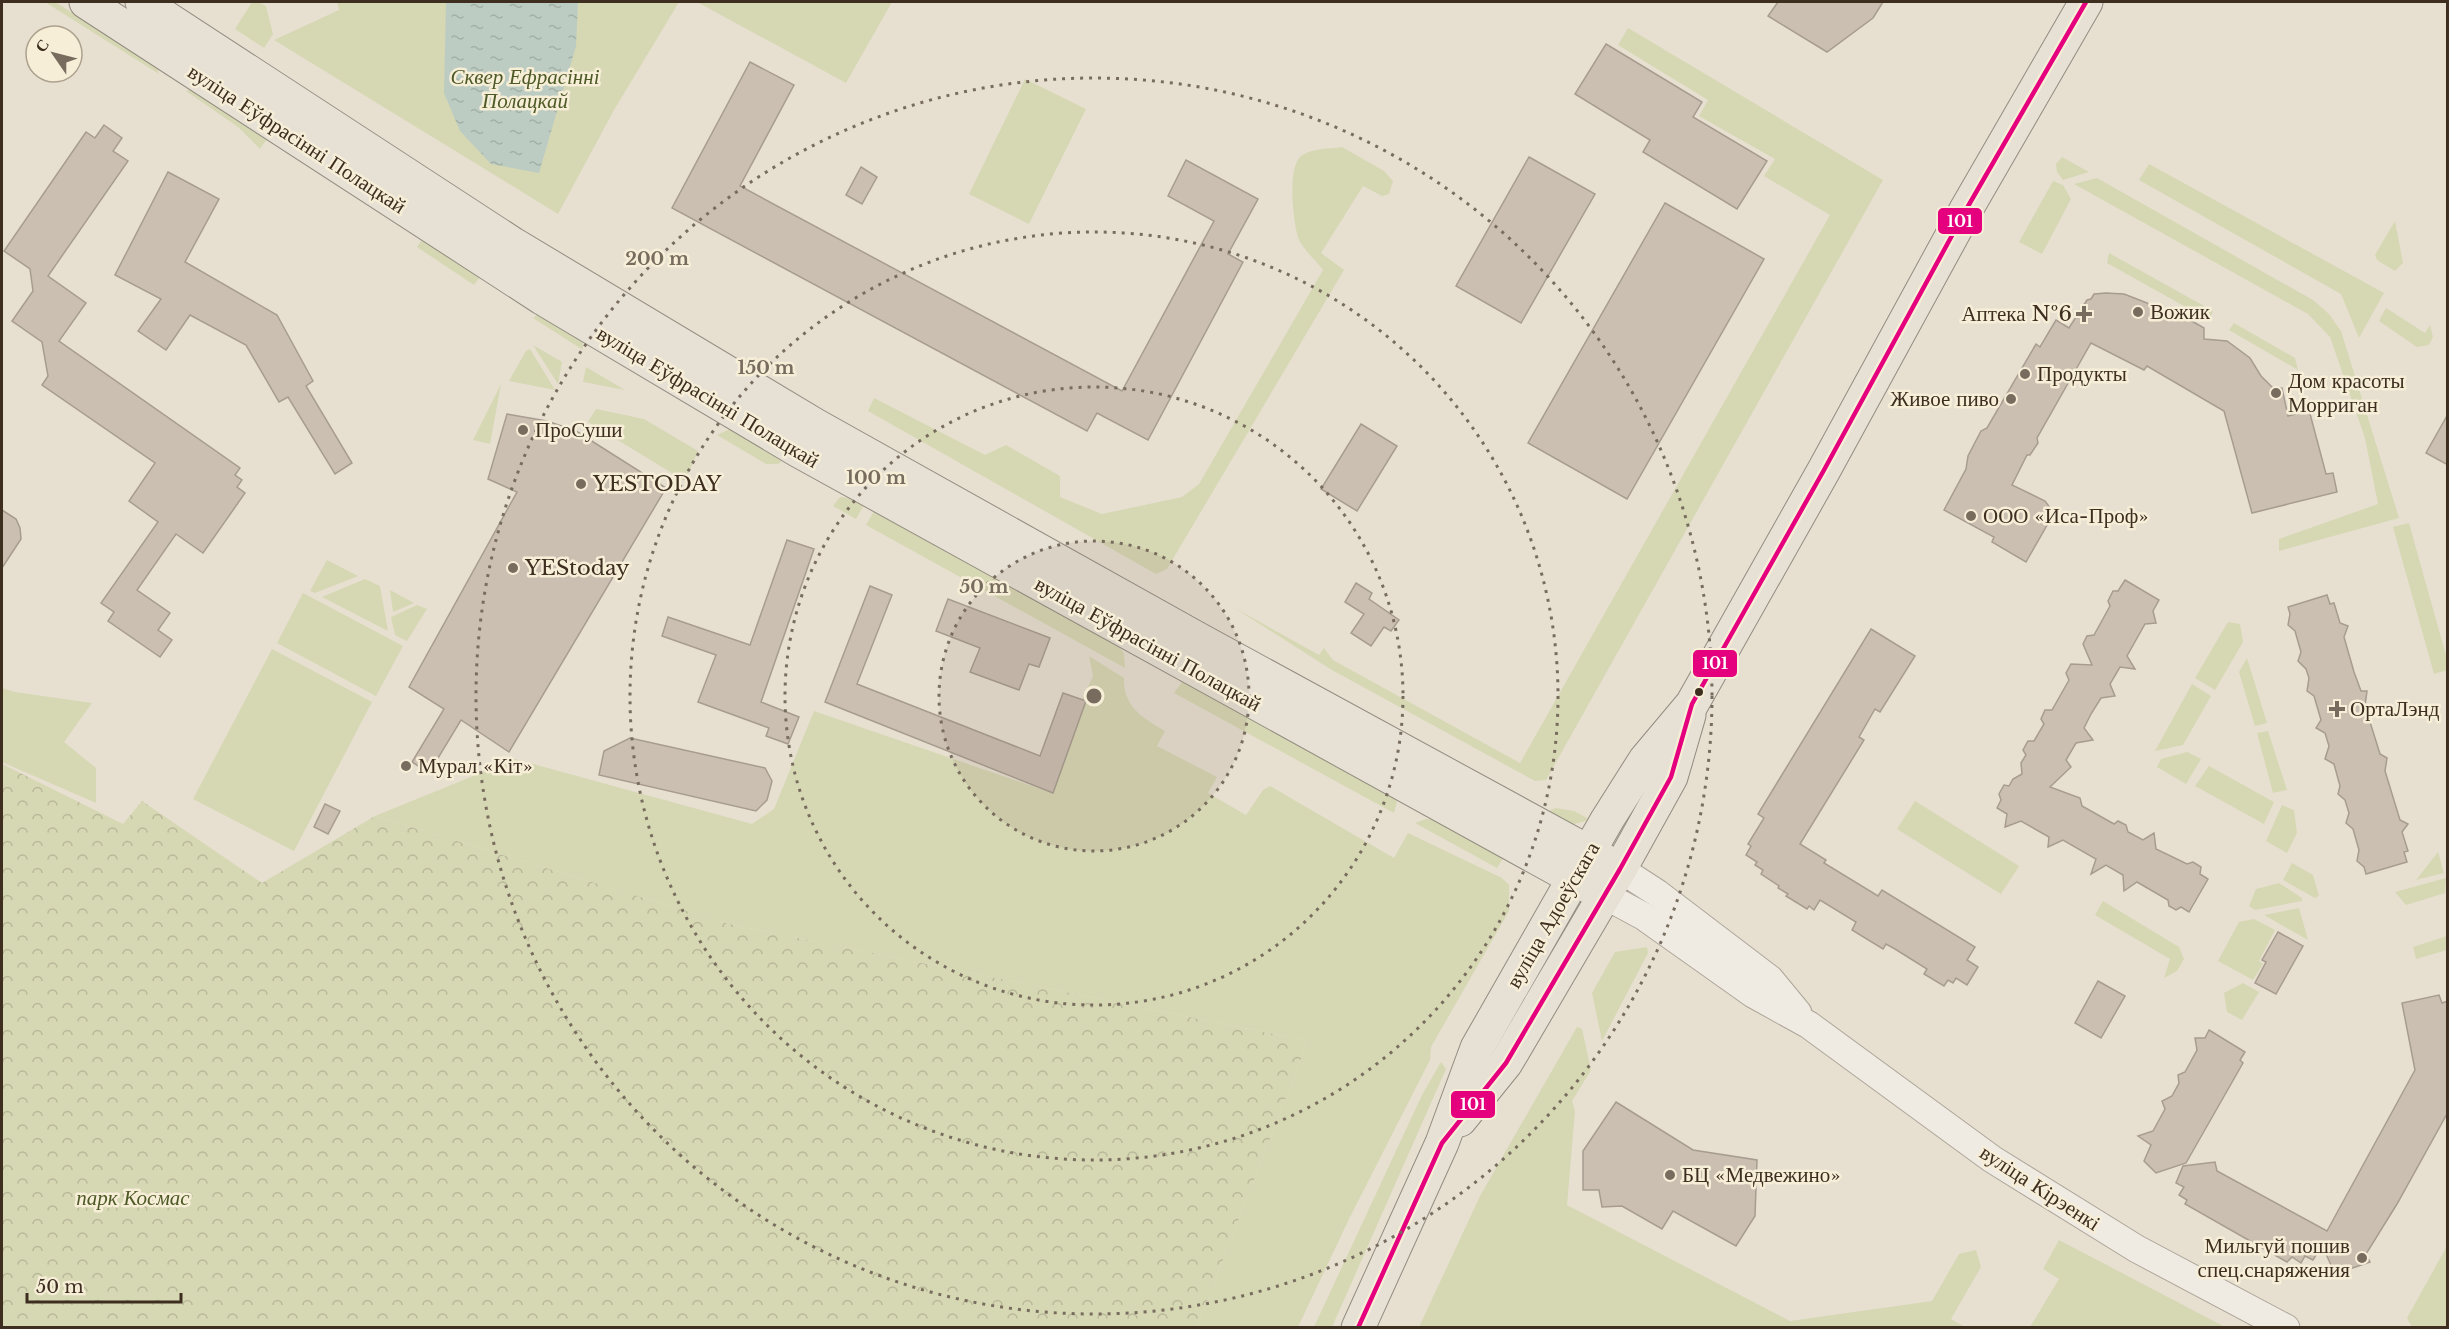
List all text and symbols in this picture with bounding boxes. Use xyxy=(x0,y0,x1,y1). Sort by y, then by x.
north arrow xyxy=(24,24,84,84)
text: С xyxy=(30,35,53,56)
street label: вуліца Еўфрасінні Полацкай xyxy=(183,59,411,219)
park label: Сквер Ефрасінні Полацкай xyxy=(450,64,600,114)
line badge: 101 xyxy=(1937,207,1983,235)
text: 101 xyxy=(1947,211,1973,231)
text: 200 m xyxy=(625,248,689,270)
place label: Вожик xyxy=(2150,299,2211,325)
place label: Аптека №6 xyxy=(1961,301,2072,327)
marker: Вожик xyxy=(2131,305,2145,319)
marker: Аптека №6 xyxy=(2077,307,2091,321)
street label: вуліца Еўфрасінні Полацкай xyxy=(592,320,824,474)
text: 150 m xyxy=(738,357,795,379)
place label: Продукты xyxy=(2037,361,2127,387)
marker: Продукты xyxy=(2018,367,2032,381)
place label: Дом красоты Морриган xyxy=(2288,368,2405,418)
place label: Живое пиво xyxy=(1890,386,1999,412)
marker: Дом красоты Морриган xyxy=(2269,386,2283,400)
marker: Живое пиво xyxy=(2004,392,2018,406)
place label: ПроСуши xyxy=(535,417,623,443)
marker: ПроСуши xyxy=(516,423,530,437)
text: 100 m xyxy=(846,467,906,489)
place label: YESTODAY xyxy=(592,471,722,497)
marker: YESTODAY xyxy=(574,477,588,491)
place label: ООО «Иса-Проф» xyxy=(1983,503,2149,529)
marker: ООО «Иса-Проф» xyxy=(1964,509,1978,523)
place label: YEStoday xyxy=(524,555,630,581)
marker: YEStoday xyxy=(506,561,520,575)
street label: вуліца Еўфрасінні Полацкай xyxy=(1030,571,1266,717)
text: 50 m xyxy=(960,576,1009,598)
line badge: 101 xyxy=(1692,649,1738,678)
text: 101 xyxy=(1702,653,1728,673)
centre of rings xyxy=(1084,686,1104,706)
unlabelled marker xyxy=(1693,686,1705,698)
place label: ОртаЛэнд xyxy=(2350,696,2440,722)
marker: ОртаЛэнд xyxy=(2328,700,2346,718)
place label: Мурал «Кіт» xyxy=(418,753,533,779)
marker: Мурал «Кіт» xyxy=(399,759,413,773)
street label: вуліца Адоеўскага xyxy=(1501,837,1606,993)
line badge: 101 xyxy=(1450,1090,1496,1119)
text: 101 xyxy=(1460,1094,1486,1114)
street label: вуліца Кірэенкі xyxy=(1975,1139,2105,1237)
place label: БЦ «Медвежино» xyxy=(1682,1162,1841,1188)
marker: БЦ «Медвежино» xyxy=(1663,1168,1677,1182)
park label: парк Космас xyxy=(76,1185,190,1211)
place label: Мильгуй пошив спец.снаряжения xyxy=(2198,1233,2350,1283)
marker: Мильгуй пошив спец.снаряжения xyxy=(2355,1251,2369,1265)
scale bar xyxy=(27,1266,182,1304)
text: 50 m xyxy=(36,1276,84,1298)

